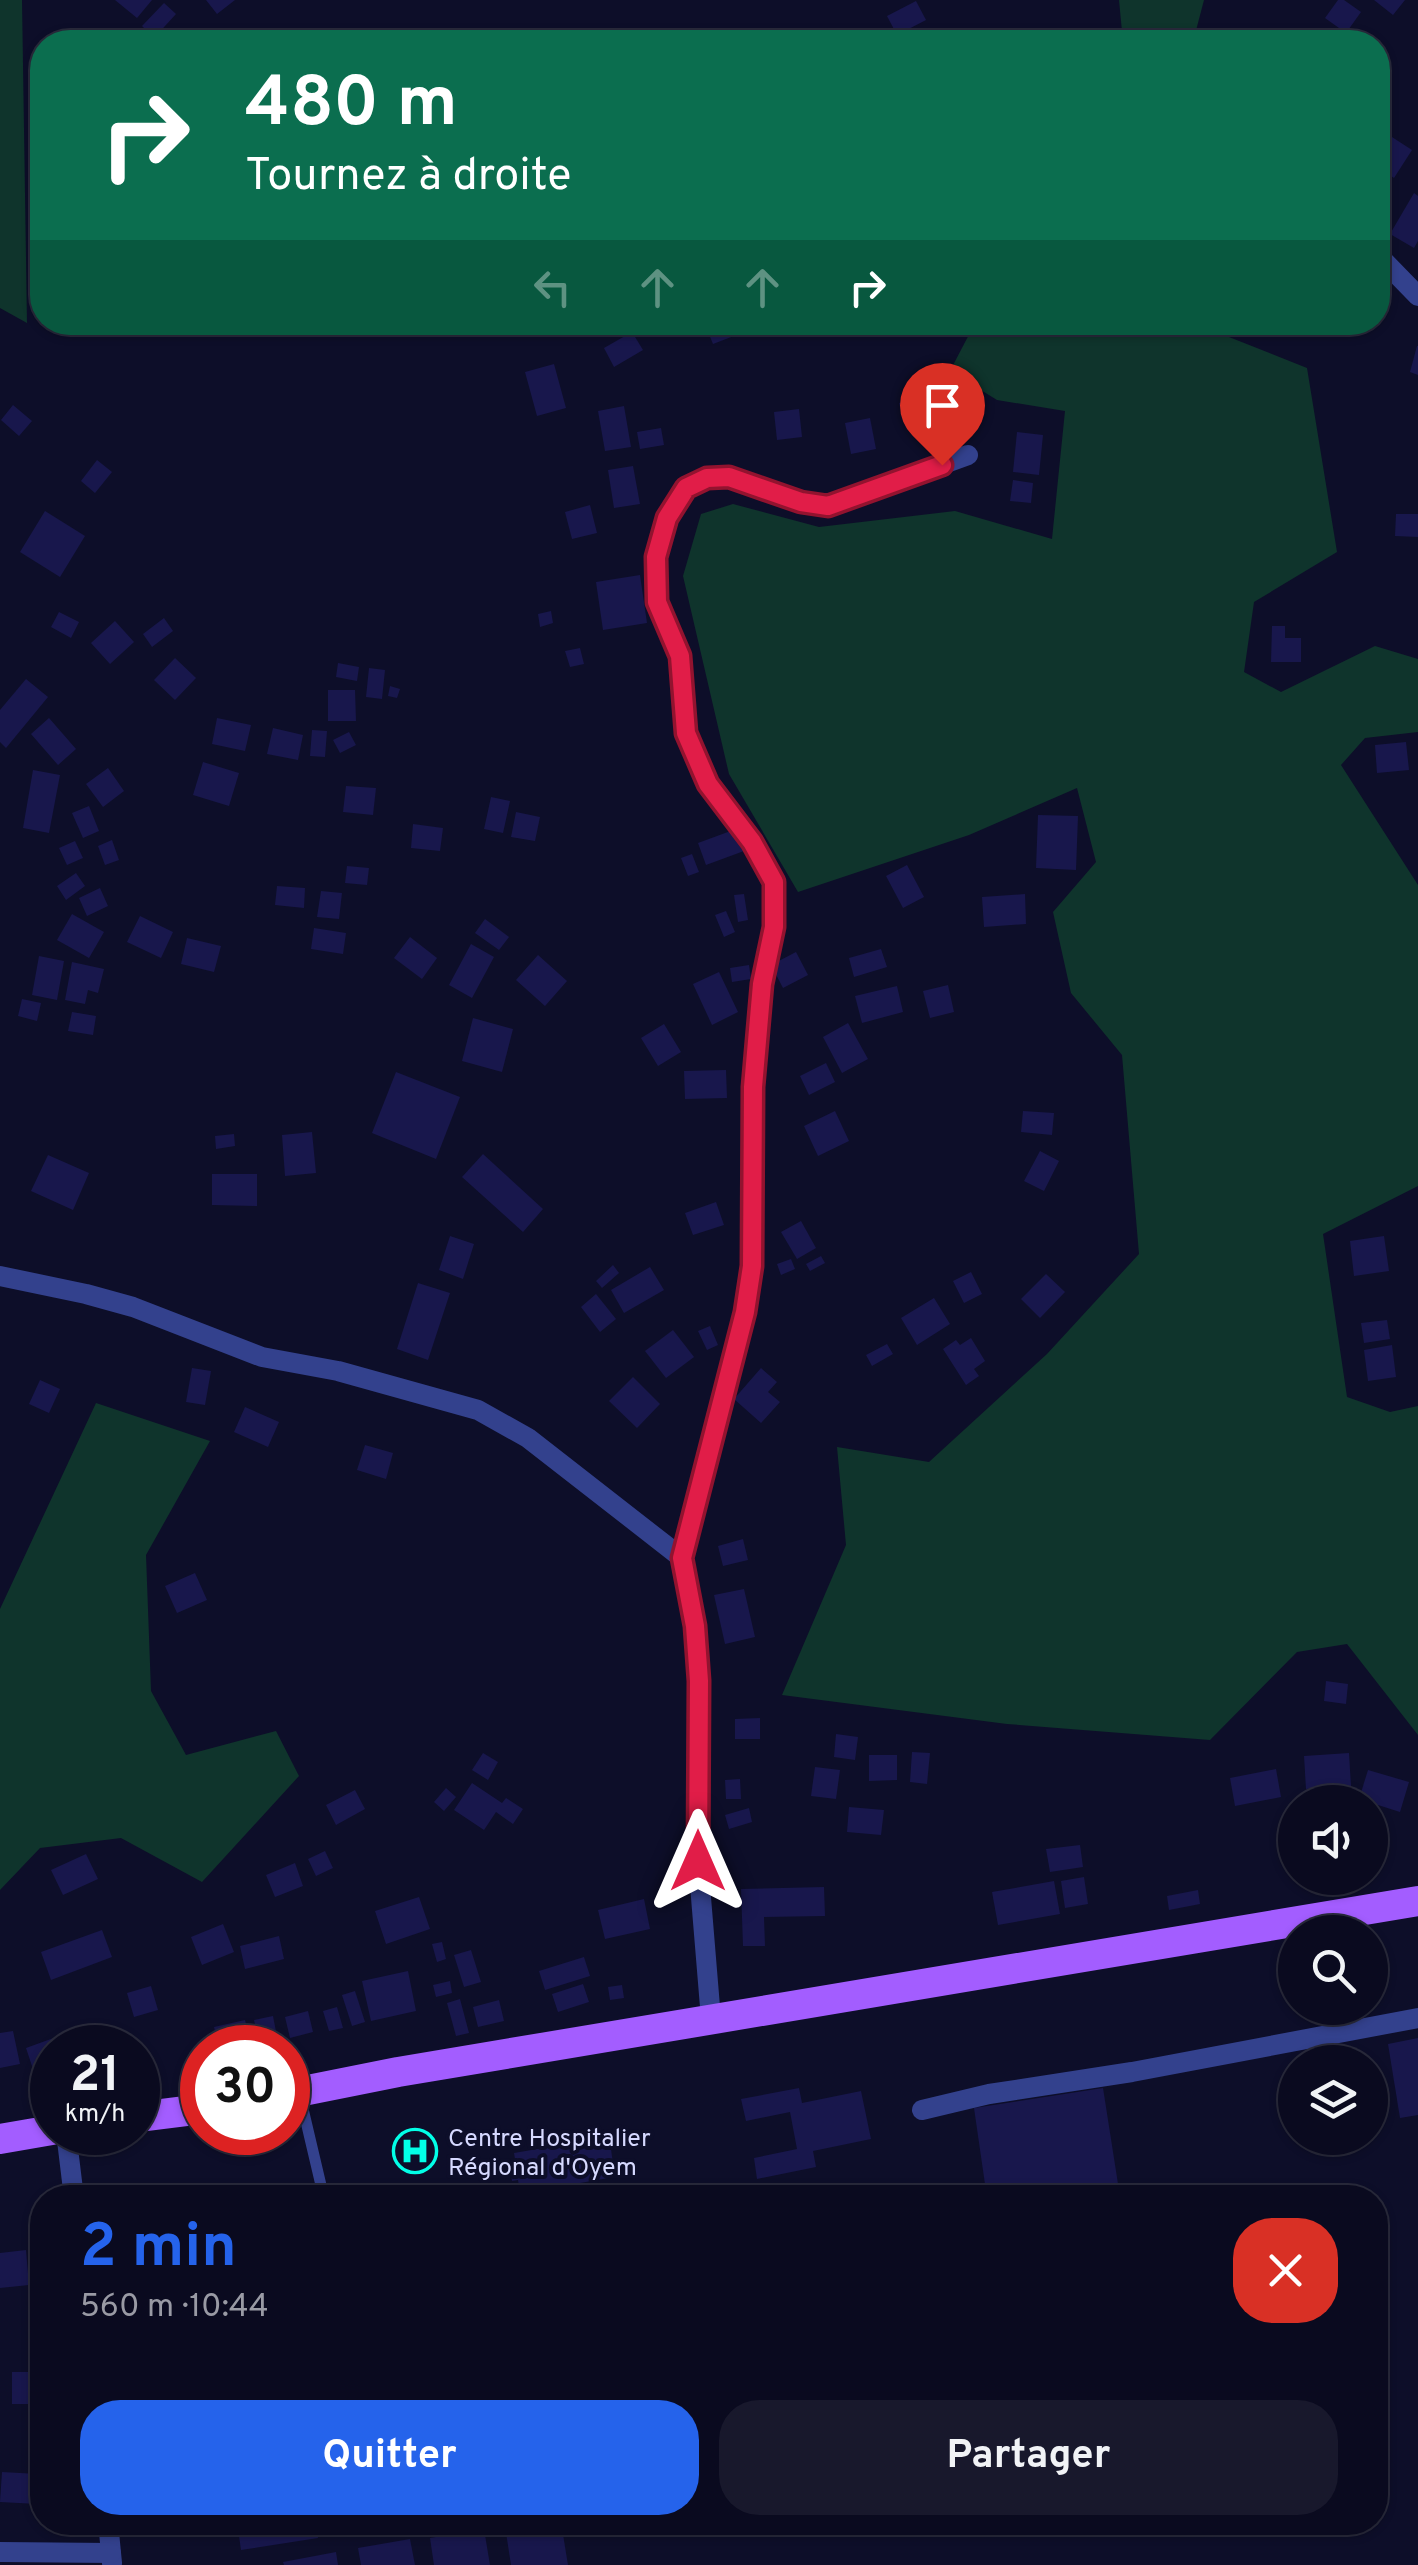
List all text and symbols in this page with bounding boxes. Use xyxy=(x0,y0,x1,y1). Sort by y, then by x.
text: 480 m xyxy=(245,62,458,151)
icon: right xyxy=(80,70,210,200)
text: Tournez à droite xyxy=(245,149,572,206)
icon: left xyxy=(525,260,580,315)
icon: ahead xyxy=(630,260,685,315)
icon: ahead xyxy=(735,260,790,315)
icon: right xyxy=(840,260,895,315)
pin xyxy=(900,363,985,466)
icon: arrive xyxy=(915,378,970,433)
map controls xyxy=(1278,1785,1388,2155)
button: sound xyxy=(1278,1785,1388,1895)
position arrow xyxy=(646,1809,750,1913)
button: search xyxy=(1278,1915,1388,2025)
speed limit sign: 30 xyxy=(180,2025,310,2155)
button: layers xyxy=(1278,2045,1388,2155)
text: 21 xyxy=(70,2046,120,2109)
text: km/h xyxy=(65,2099,125,2131)
place label: Centre Hospitalier Régional d'Oyem xyxy=(448,2124,651,2185)
hospital icon: Centre Hospitalier Régional d'Oyem xyxy=(392,2128,438,2174)
text: 2 min xyxy=(80,2212,237,2288)
button: close xyxy=(1233,2218,1338,2323)
text: 560 m · 10:44 xyxy=(80,2288,269,2328)
button: Quitter xyxy=(80,2400,699,2515)
button: Partager xyxy=(719,2400,1338,2515)

